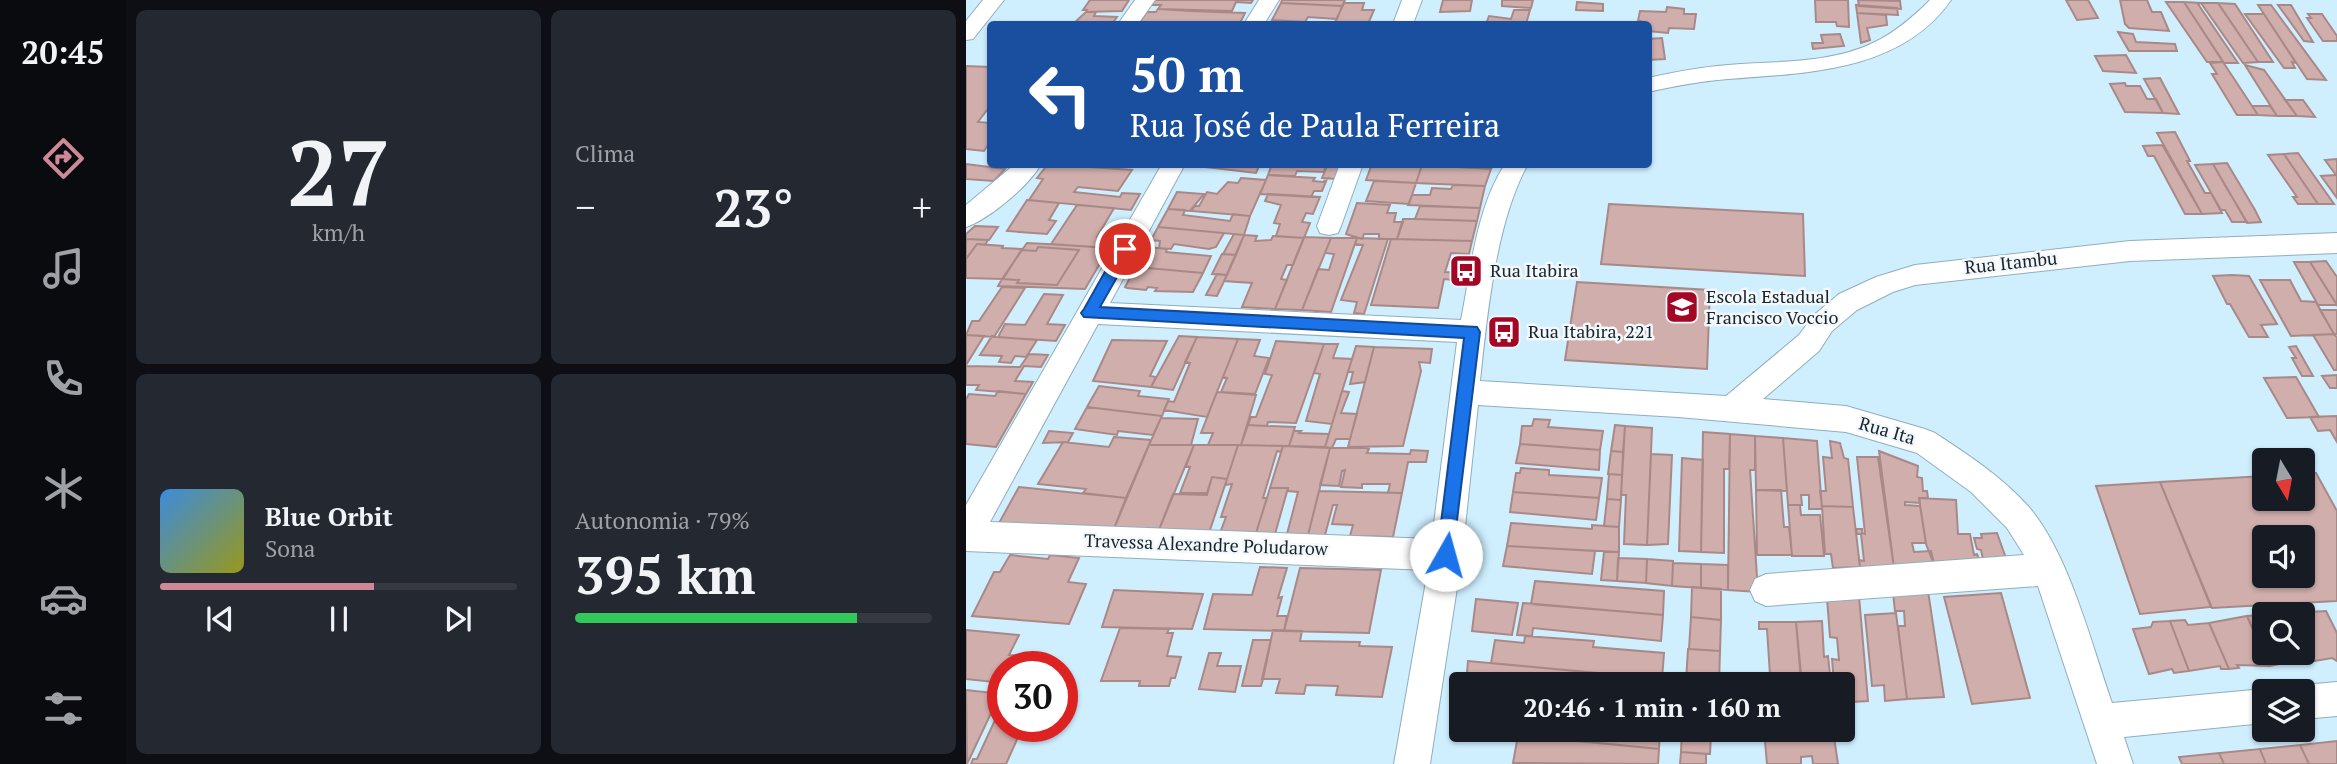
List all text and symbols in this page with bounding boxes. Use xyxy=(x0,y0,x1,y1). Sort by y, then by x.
text: 20:45 xyxy=(21,31,105,73)
text: 50 m xyxy=(1130,41,1244,106)
icon: left xyxy=(1015,49,1106,140)
text: Rua José de Paula Ferreira xyxy=(1130,104,1500,146)
text: 27 xyxy=(287,111,390,232)
icon: directions xyxy=(39,134,88,183)
text: Clima xyxy=(575,138,635,169)
text: 23° xyxy=(713,173,794,242)
text: − xyxy=(575,182,595,232)
text: + xyxy=(912,182,932,232)
text: km/h xyxy=(312,217,365,248)
pin xyxy=(1095,219,1155,279)
icon: arrive xyxy=(1106,230,1144,268)
icon: music xyxy=(39,244,88,293)
street label: Rua Itambu xyxy=(1963,245,2058,279)
bus stop icon: Rua Itabira xyxy=(1447,252,1485,290)
place label: Rua Itabira xyxy=(1490,258,1579,282)
place label: Escola Estadual Francisco Voccio xyxy=(1706,284,1838,329)
school or university icon: Escola Estadual Francisco Voccio xyxy=(1663,288,1701,326)
bus stop icon: Rua Itabira, 221 xyxy=(1485,313,1523,351)
place label: Rua Itabira, 221 xyxy=(1528,319,1654,343)
icon: phone xyxy=(39,354,88,403)
street label: Rua Ita xyxy=(1856,411,1918,449)
north arrow xyxy=(2252,448,2315,511)
map controls xyxy=(2252,448,2315,742)
icon: climate xyxy=(39,464,88,513)
text: Blue Orbit xyxy=(265,499,393,533)
text: Autonomia · 79% xyxy=(575,505,750,536)
position arrow xyxy=(1409,518,1483,592)
button: sound xyxy=(2252,525,2315,588)
street label: Travessa Alexandre Poludarow xyxy=(1084,528,1329,560)
text: Sona xyxy=(265,533,315,564)
text: 395 km xyxy=(575,540,756,609)
icon: car xyxy=(39,574,88,623)
icon: previous xyxy=(201,600,239,638)
icon: pause xyxy=(320,600,358,638)
icon: next xyxy=(439,600,477,638)
button: search xyxy=(2252,602,2315,665)
speed limit sign: 30 xyxy=(987,651,1078,742)
button: layers xyxy=(2252,679,2315,742)
icon: filters xyxy=(39,684,88,733)
text: 20:46 · 1 min · 160 m xyxy=(1523,690,1781,724)

